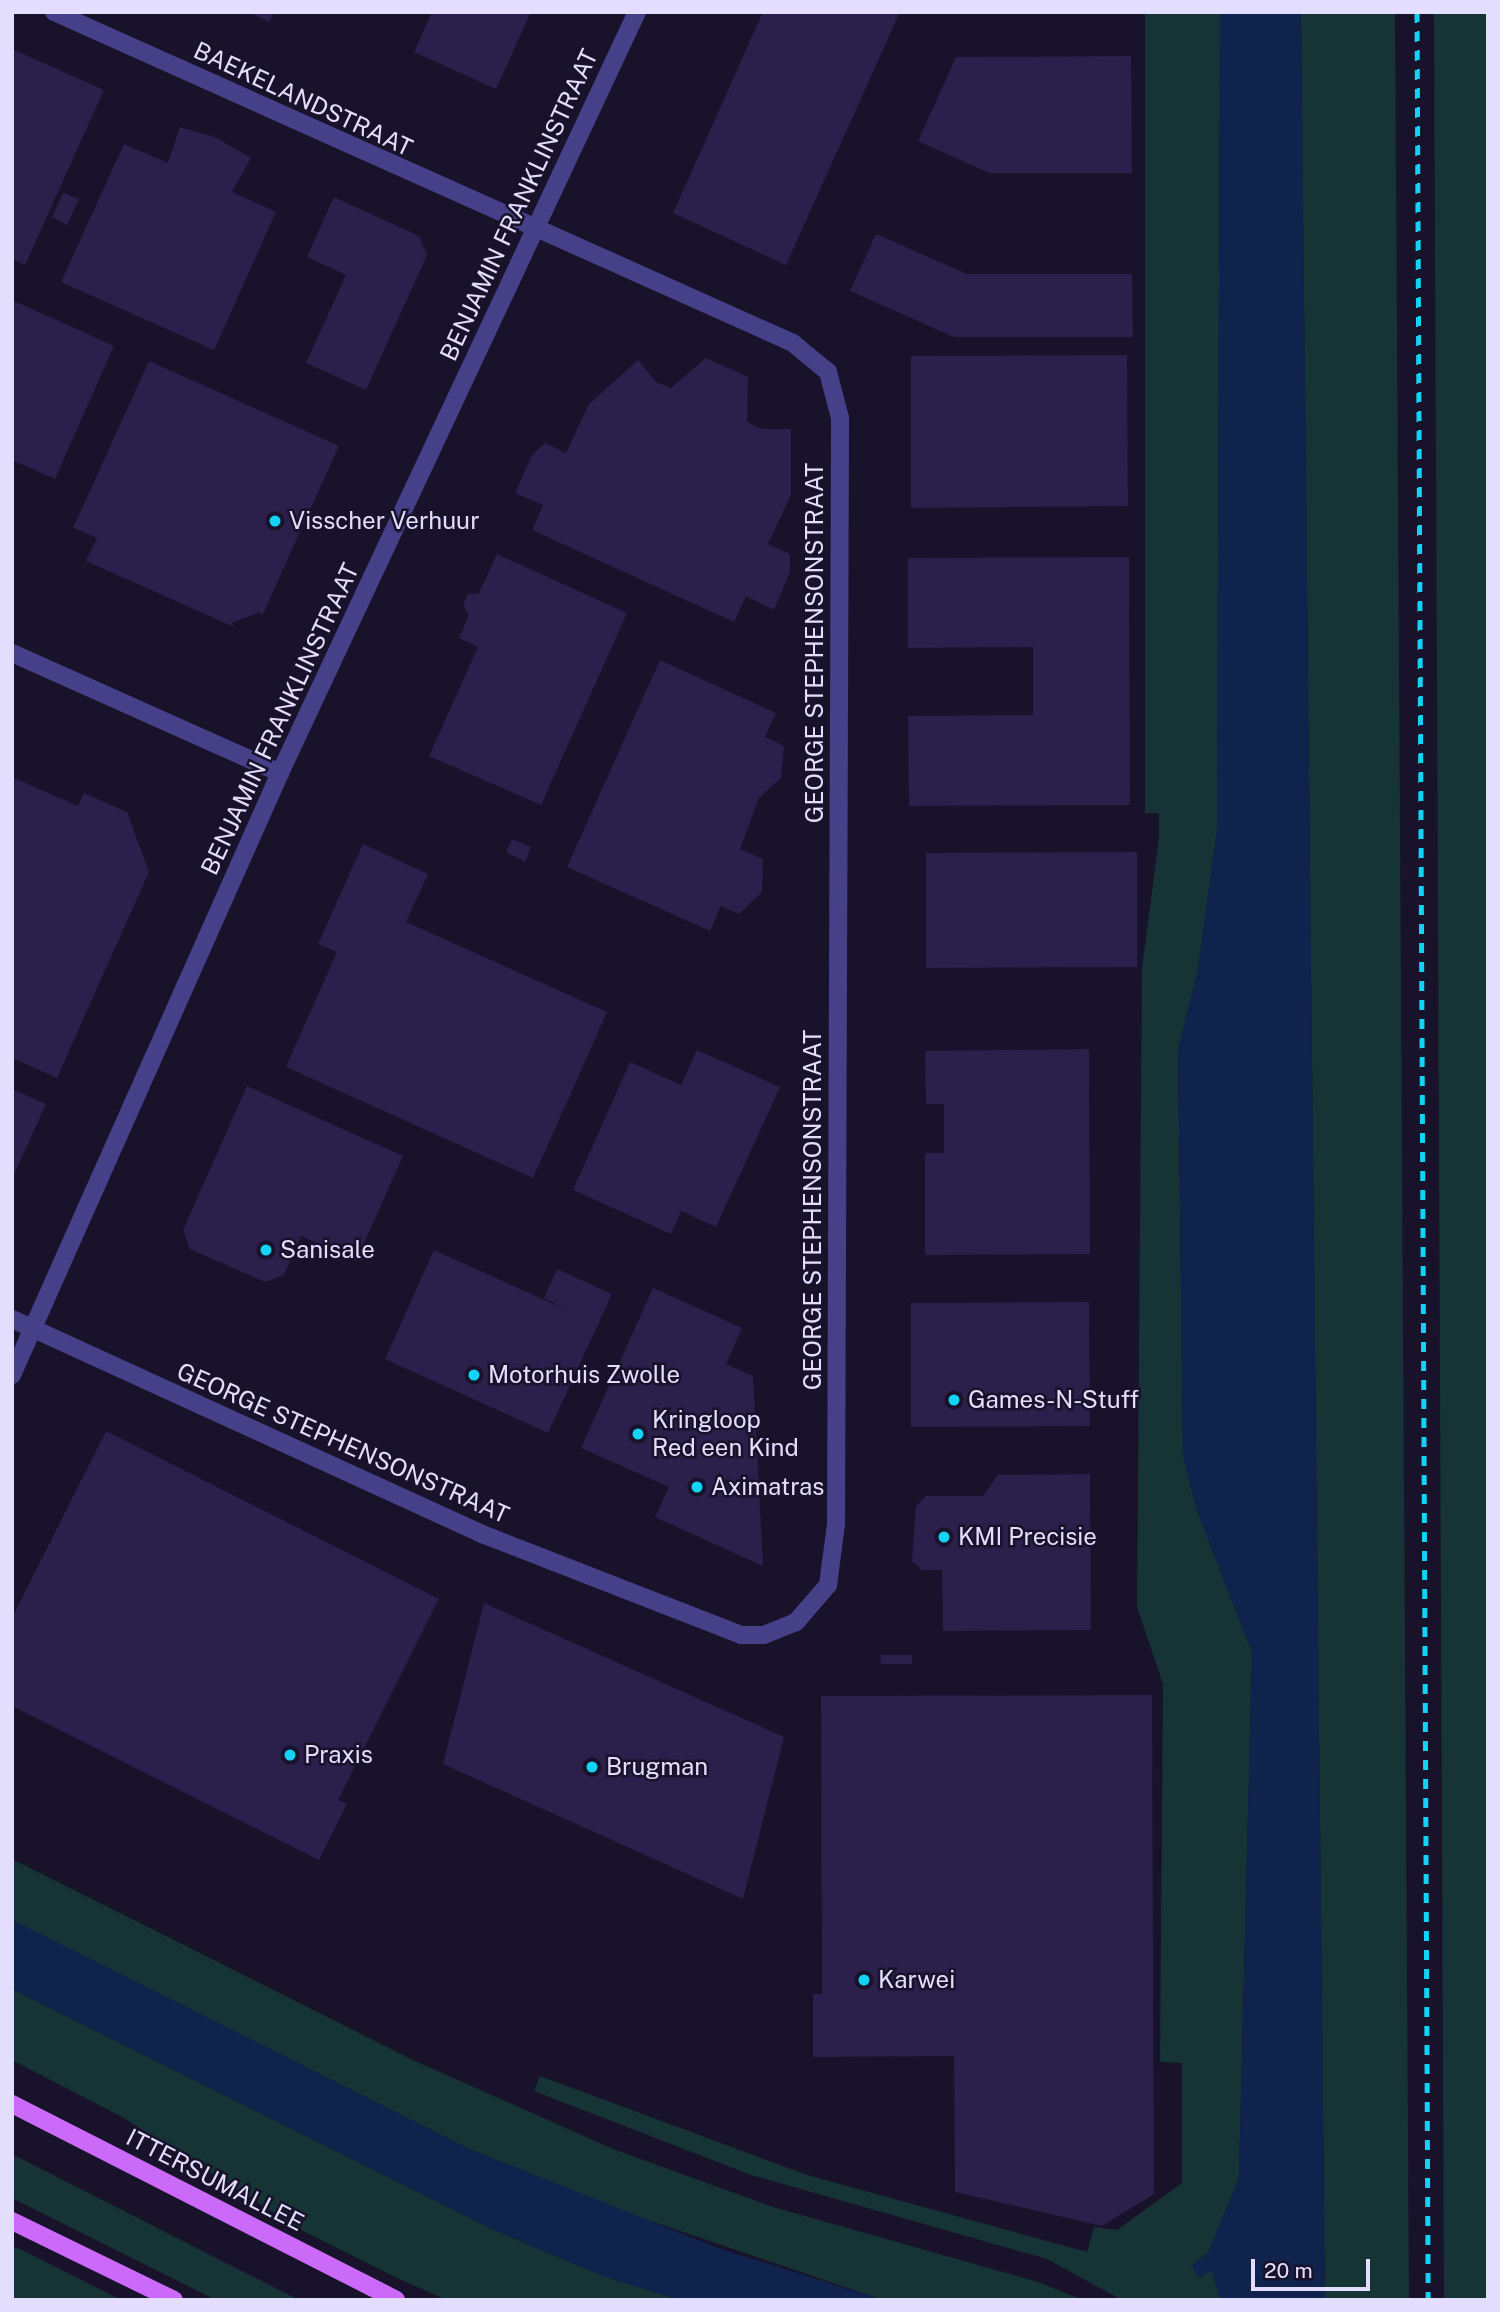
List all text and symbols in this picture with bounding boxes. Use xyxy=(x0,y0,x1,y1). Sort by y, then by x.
street label: BAEKELANDSTRAAT xyxy=(189,36,417,162)
street label: BENJAMIN FRANKLINSTRAAT xyxy=(434,45,604,365)
street label: GEORGE STEPHENSONSTRAAT xyxy=(801,463,829,823)
place label: Visscher Verhuur xyxy=(289,507,480,535)
marker: Visscher Verhuur xyxy=(267,513,283,529)
street label: BENJAMIN FRANKLINSTRAAT xyxy=(195,559,365,879)
street label: GEORGE STEPHENSONSTRAAT xyxy=(799,1030,827,1390)
place label: Sanisale xyxy=(280,1236,375,1264)
marker: Sanisale xyxy=(258,1242,274,1258)
street label: GEORGE STEPHENSONSTRAAT xyxy=(173,1357,513,1529)
place label: Motorhuis Zwolle xyxy=(488,1361,680,1389)
marker: Motorhuis Zwolle xyxy=(466,1367,482,1383)
place label: Games-N-Stuff xyxy=(968,1386,1139,1414)
marker: Games-N-Stuff xyxy=(946,1392,962,1408)
place label: Kringloop Red een Kind xyxy=(652,1406,799,1462)
marker: Kringloop Red een Kind xyxy=(630,1426,646,1442)
place label: Aximatras xyxy=(711,1473,824,1501)
marker: Aximatras xyxy=(689,1479,705,1495)
place label: KMI Precisie xyxy=(958,1523,1097,1551)
marker: KMI Precisie xyxy=(936,1529,952,1545)
place label: Praxis xyxy=(304,1741,373,1769)
marker: Praxis xyxy=(282,1747,298,1763)
place label: Brugman xyxy=(606,1753,708,1781)
marker: Brugman xyxy=(584,1759,600,1775)
place label: Karwei xyxy=(878,1966,955,1994)
marker: Karwei xyxy=(856,1972,872,1988)
street label: ITTERSUMALLEE xyxy=(121,2123,309,2237)
scale bar xyxy=(1255,2246,1374,2290)
text: 20 m xyxy=(1264,2258,1313,2283)

